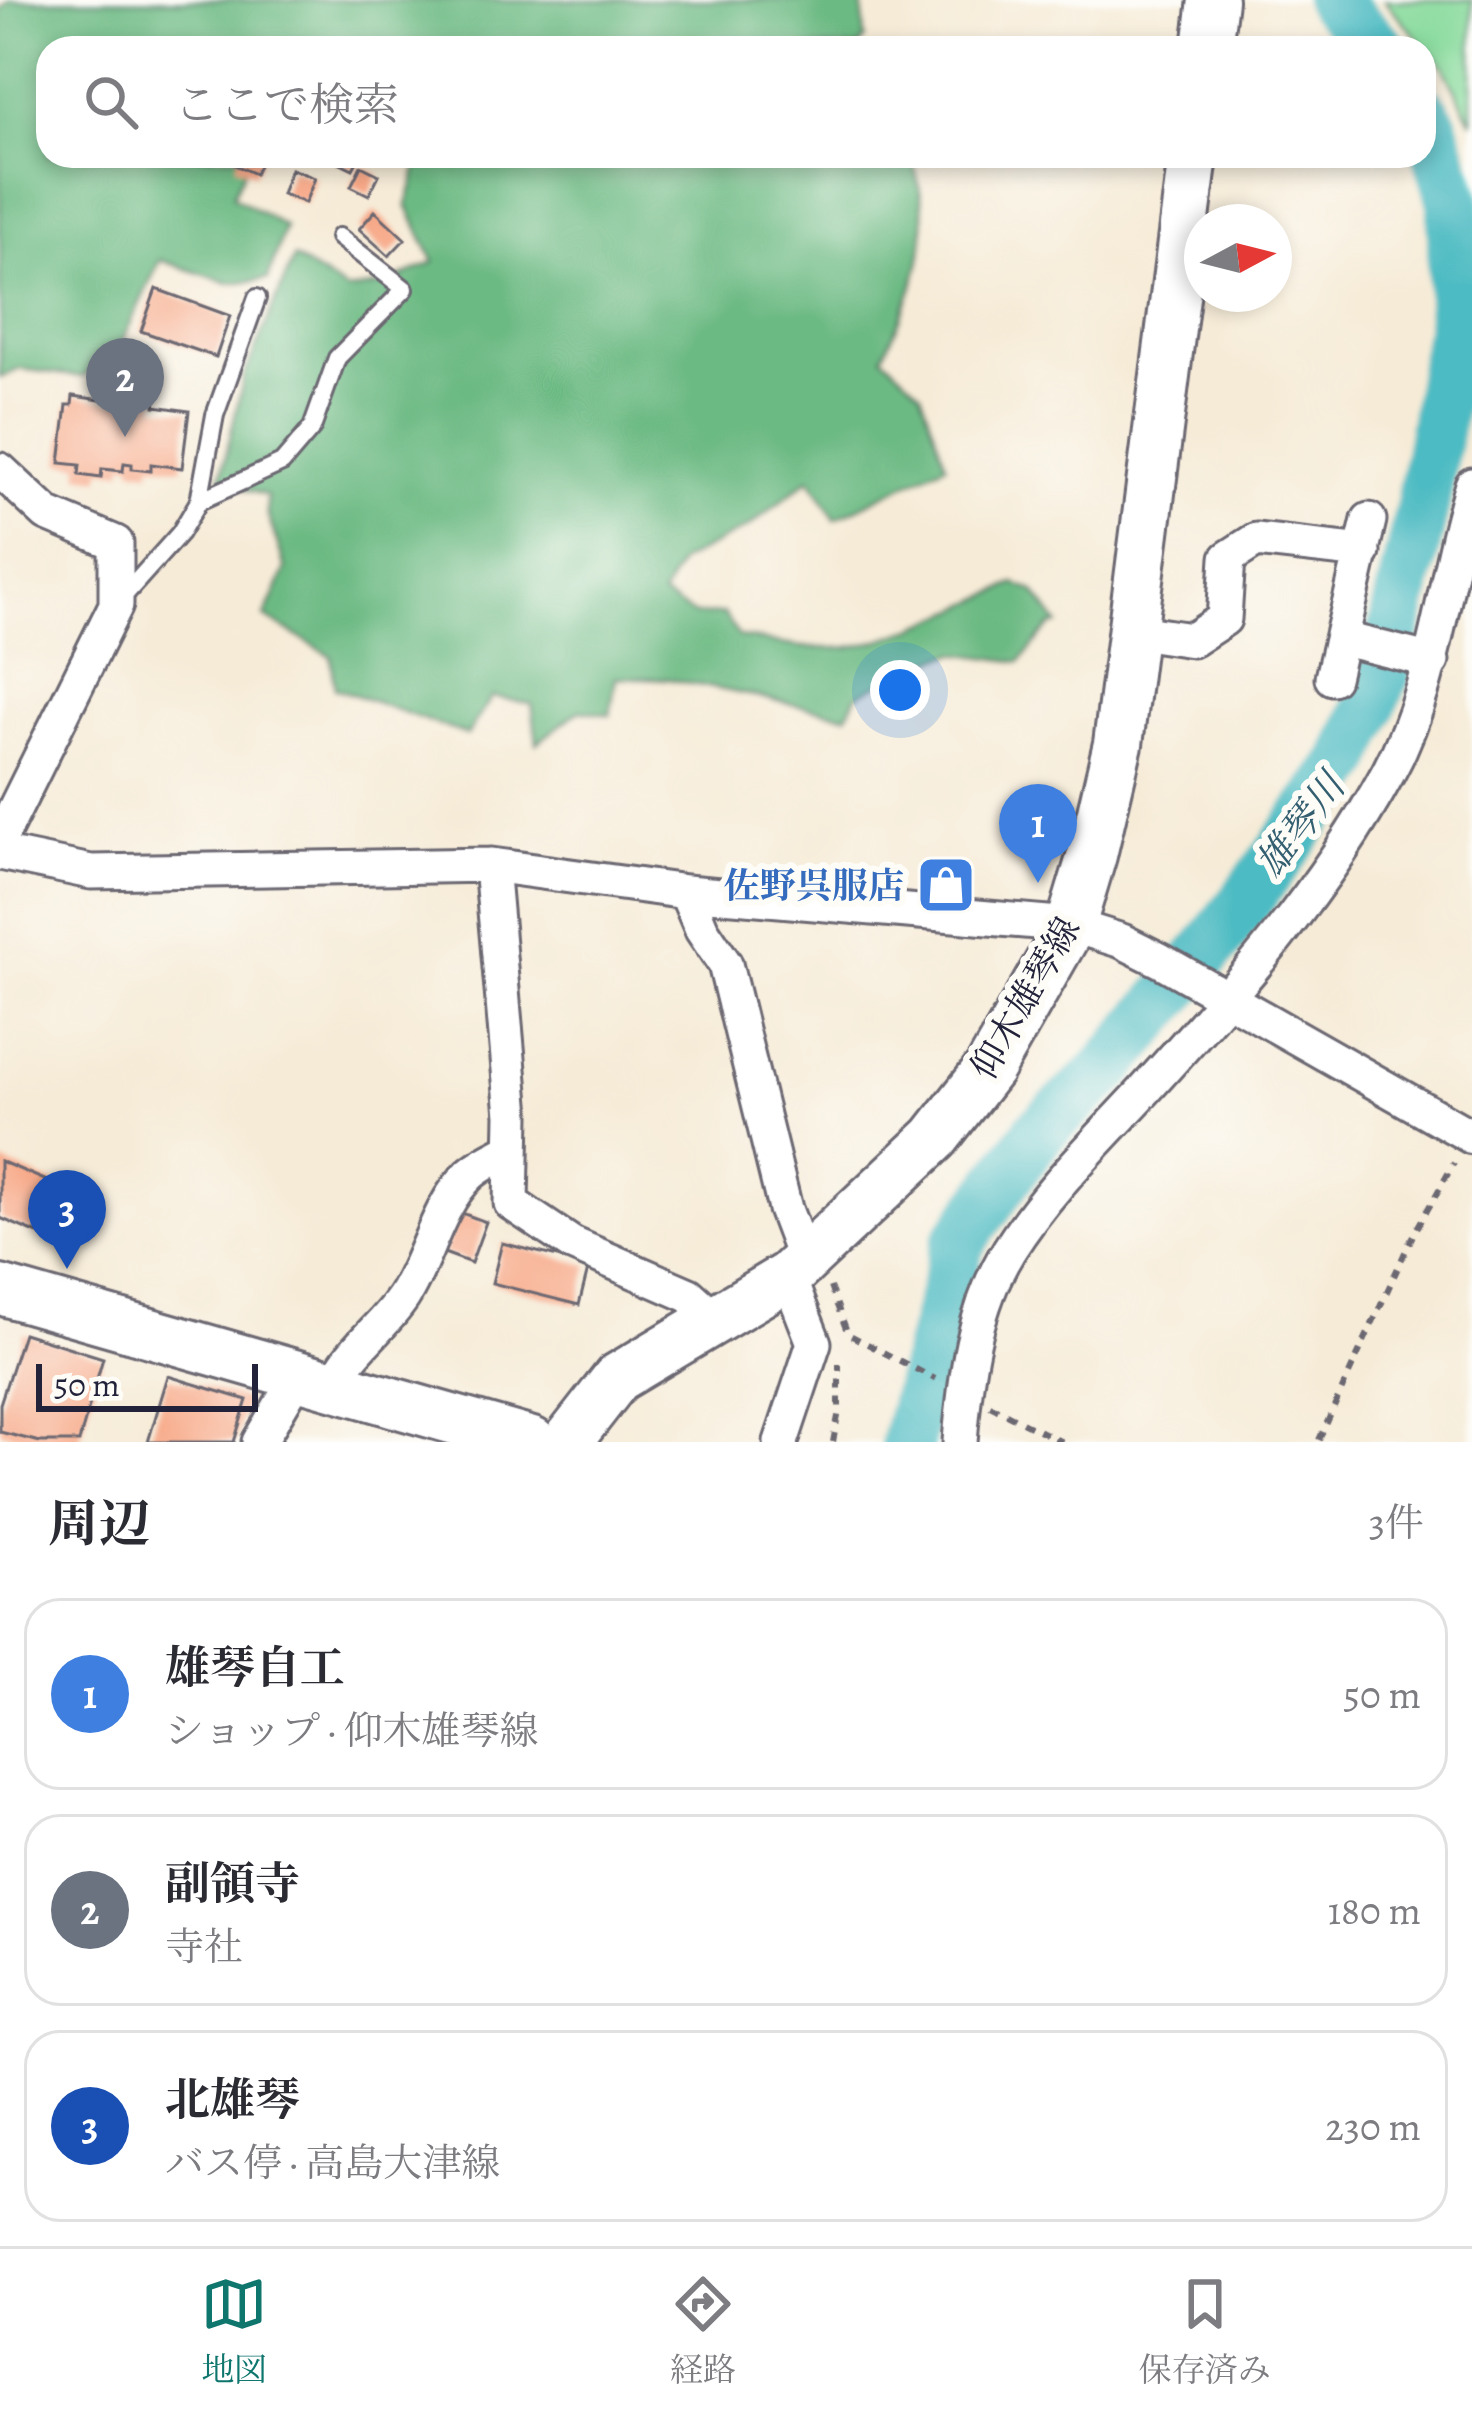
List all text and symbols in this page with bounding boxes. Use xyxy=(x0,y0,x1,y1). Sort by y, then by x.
search box xyxy=(36,36,1436,168)
icon: search xyxy=(78,69,144,135)
text: ここで検索 xyxy=(174,74,399,136)
north arrow xyxy=(1184,204,1292,312)
pin: 2 xyxy=(86,338,164,437)
your location xyxy=(870,660,930,720)
water label: 雄琴川 xyxy=(1244,759,1359,888)
pin: 1 xyxy=(999,784,1077,883)
shop icon: 佐野呉服店 xyxy=(915,854,977,916)
place label: 佐野呉服店 xyxy=(724,861,904,910)
street label: 仰木雄琴線 xyxy=(959,908,1091,1088)
pin: 3 xyxy=(28,1170,106,1269)
scale bar xyxy=(36,1358,258,1411)
text: 50 m xyxy=(54,1362,120,1407)
text: 周辺 xyxy=(48,1489,150,1559)
text: 3件 xyxy=(1369,1496,1424,1549)
text: 雄琴自工 xyxy=(165,1637,345,1699)
text: 1 xyxy=(83,1668,97,1721)
text: 50 m xyxy=(1343,1668,1421,1721)
text: ショップ · 仰木雄琴線 xyxy=(165,1704,538,1757)
text: 副領寺 xyxy=(165,1853,300,1915)
text: 2 xyxy=(81,1884,99,1937)
text: 180 m xyxy=(1328,1884,1421,1937)
text: 寺社 xyxy=(165,1920,243,1973)
text: 北雄琴 xyxy=(165,2069,300,2131)
text: 3 xyxy=(82,2100,98,2153)
text: 230 m xyxy=(1325,2100,1421,2153)
text: バス停 · 高島大津線 xyxy=(165,2136,500,2189)
tab: 地図 xyxy=(201,2271,267,2392)
tab: 経路 xyxy=(670,2271,736,2392)
tab: 保存済み xyxy=(1139,2271,1271,2392)

